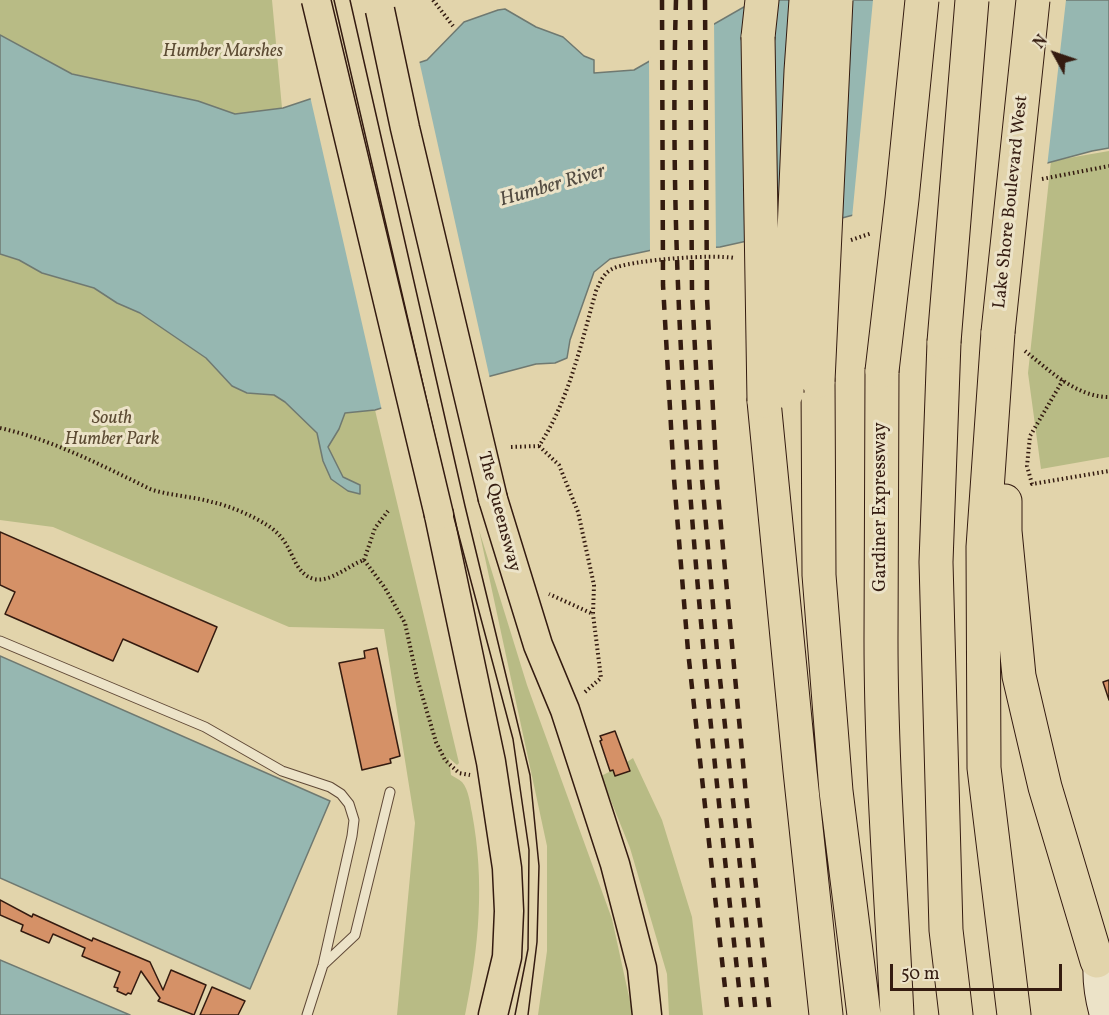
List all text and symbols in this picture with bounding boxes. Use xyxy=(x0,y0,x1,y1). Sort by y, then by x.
north arrow xyxy=(1025,24,1085,84)
text: N xyxy=(1029,31,1053,54)
park label: Humber Marshes xyxy=(163,42,283,64)
street label: Lake Shore Boulevard West xyxy=(990,94,1034,310)
water label: Humber River xyxy=(497,160,609,214)
park label: South Humber Park xyxy=(65,409,159,452)
street label: Gardiner Expressway xyxy=(871,422,893,592)
street label: The Queensway xyxy=(472,450,524,574)
scale bar xyxy=(893,952,1066,990)
text: 50 m xyxy=(901,962,940,987)

